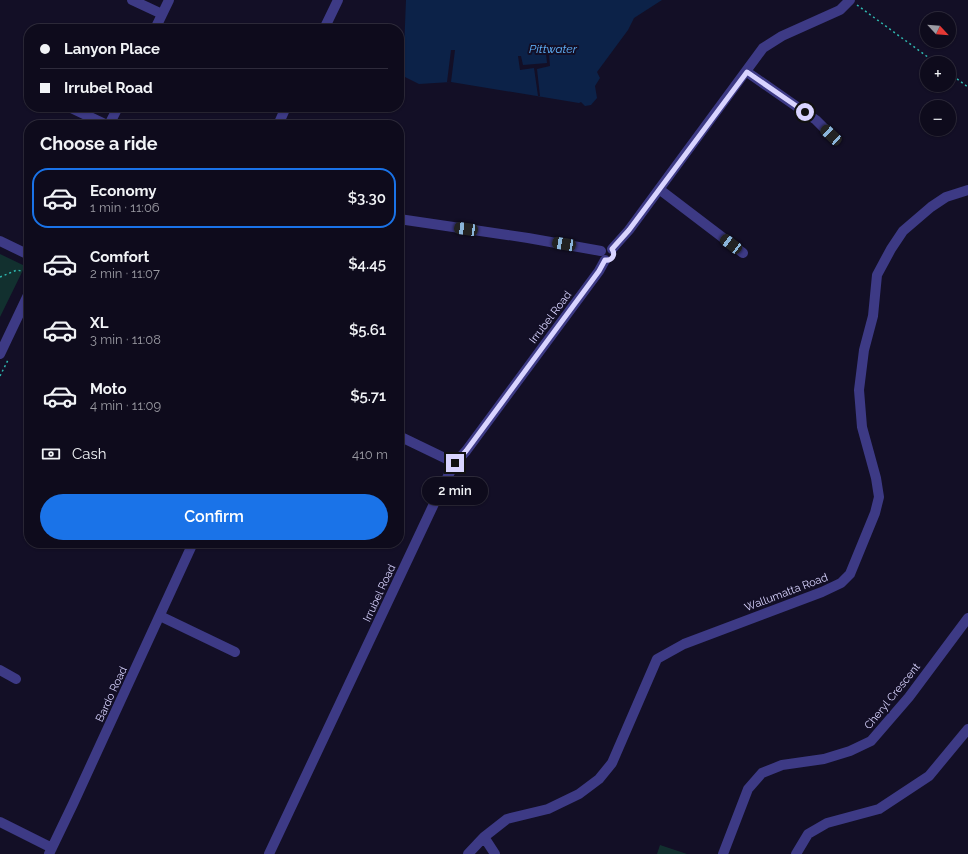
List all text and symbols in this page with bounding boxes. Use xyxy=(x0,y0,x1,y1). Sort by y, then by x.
north arrow xyxy=(920,12,956,48)
map controls xyxy=(920,12,956,136)
text: Lanyon Place xyxy=(64,40,160,58)
water label: Pittwater xyxy=(529,42,578,56)
button: + xyxy=(920,56,956,92)
text: Irrubel Road xyxy=(64,79,153,97)
button: − xyxy=(920,100,956,136)
route start xyxy=(796,103,814,121)
car xyxy=(818,122,844,148)
text: Choose a ride xyxy=(40,133,158,154)
icon: car xyxy=(42,180,78,216)
text: Economy xyxy=(90,182,157,200)
text: $3.30 xyxy=(348,189,386,207)
text: 1 min · 11:06 xyxy=(90,200,160,215)
car xyxy=(453,221,479,237)
car xyxy=(718,232,744,256)
car xyxy=(551,236,577,252)
icon: car xyxy=(42,246,78,282)
text: Comfort xyxy=(90,248,149,266)
text: $4.45 xyxy=(348,255,386,273)
text: 2 min · 11:07 xyxy=(90,266,160,281)
street label: Irrubel Road xyxy=(527,288,574,346)
icon: car xyxy=(42,312,78,348)
text: XL xyxy=(90,314,108,332)
text: $5.61 xyxy=(349,321,386,339)
text: 3 min · 11:08 xyxy=(90,332,161,347)
icon: car xyxy=(42,378,78,414)
text: Moto xyxy=(90,380,127,398)
text: $5.71 xyxy=(350,387,386,405)
text: 4 min · 11:09 xyxy=(90,398,161,413)
icon: cash xyxy=(40,443,62,465)
text: Cash xyxy=(72,445,106,463)
text: 410 m xyxy=(352,447,388,462)
route end xyxy=(446,454,464,472)
callout: 2 min xyxy=(422,477,488,505)
text: 2 min xyxy=(438,483,472,498)
button: Confirm xyxy=(40,494,388,540)
street label: Irrubel Road xyxy=(360,562,399,624)
street label: Wallumatta Road xyxy=(743,571,830,614)
street label: Cheryl Crescent xyxy=(862,660,923,732)
street label: Bardo Road xyxy=(93,664,130,724)

